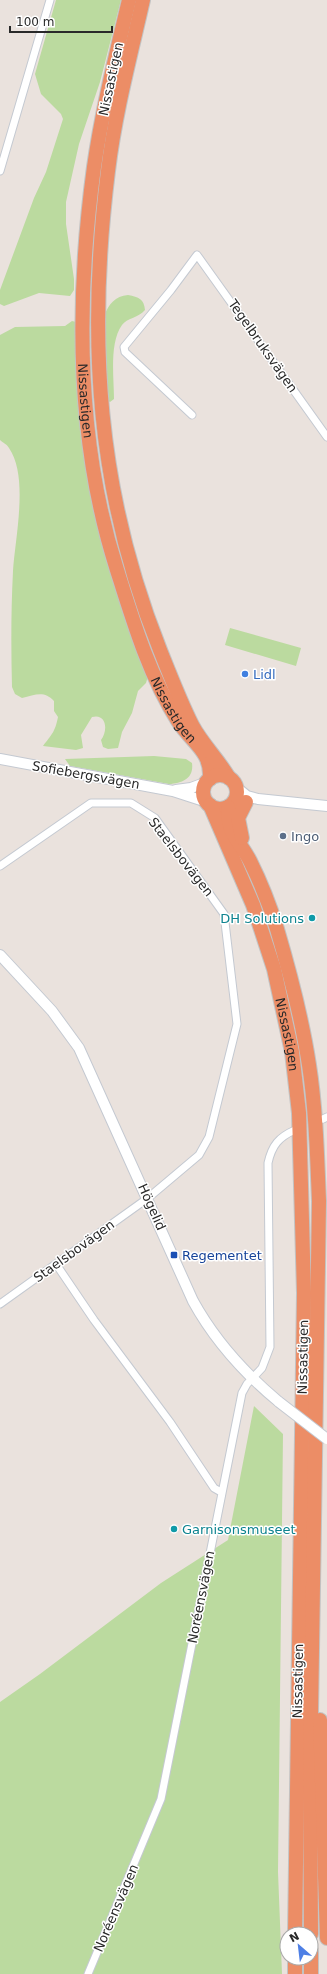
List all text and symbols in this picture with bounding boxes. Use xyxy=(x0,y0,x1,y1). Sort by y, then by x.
scale bar xyxy=(10,8,112,34)
text: 100 m xyxy=(16,15,54,29)
street label: Nissastigen xyxy=(96,41,126,117)
street label: Tegelbruksvägen xyxy=(225,296,301,395)
street label: Nissastigen xyxy=(76,363,96,439)
place label: Lidl xyxy=(253,667,276,682)
marker: Lidl xyxy=(240,669,250,679)
street label: Nissastigen xyxy=(148,674,200,746)
street label: Sofiebergsvägen xyxy=(31,758,141,792)
street label: Staelsbovägen xyxy=(146,815,216,899)
place label: Ingo xyxy=(291,829,319,844)
marker: Ingo xyxy=(278,831,288,841)
place label: DH Solutions xyxy=(220,911,304,926)
marker: DH Solutions xyxy=(307,913,317,923)
street label: Nissastigen xyxy=(273,996,302,1072)
street label: Högelid xyxy=(135,1181,169,1233)
street label: Staelsbovägen xyxy=(31,1217,117,1285)
place label: Regementet xyxy=(182,1248,262,1263)
marker: Regementet xyxy=(169,1250,179,1260)
street label: Nissastigen xyxy=(295,1319,311,1395)
place label: Garnisonsmuseet xyxy=(182,1522,296,1537)
marker: Garnisonsmuseet xyxy=(169,1524,179,1534)
street label: Noréensvägen xyxy=(185,1549,217,1645)
street label: Nissastigen xyxy=(290,1643,306,1719)
street label: Noréensvägen xyxy=(91,1862,141,1954)
north arrow xyxy=(279,1926,319,1966)
text: N xyxy=(287,1930,302,1946)

